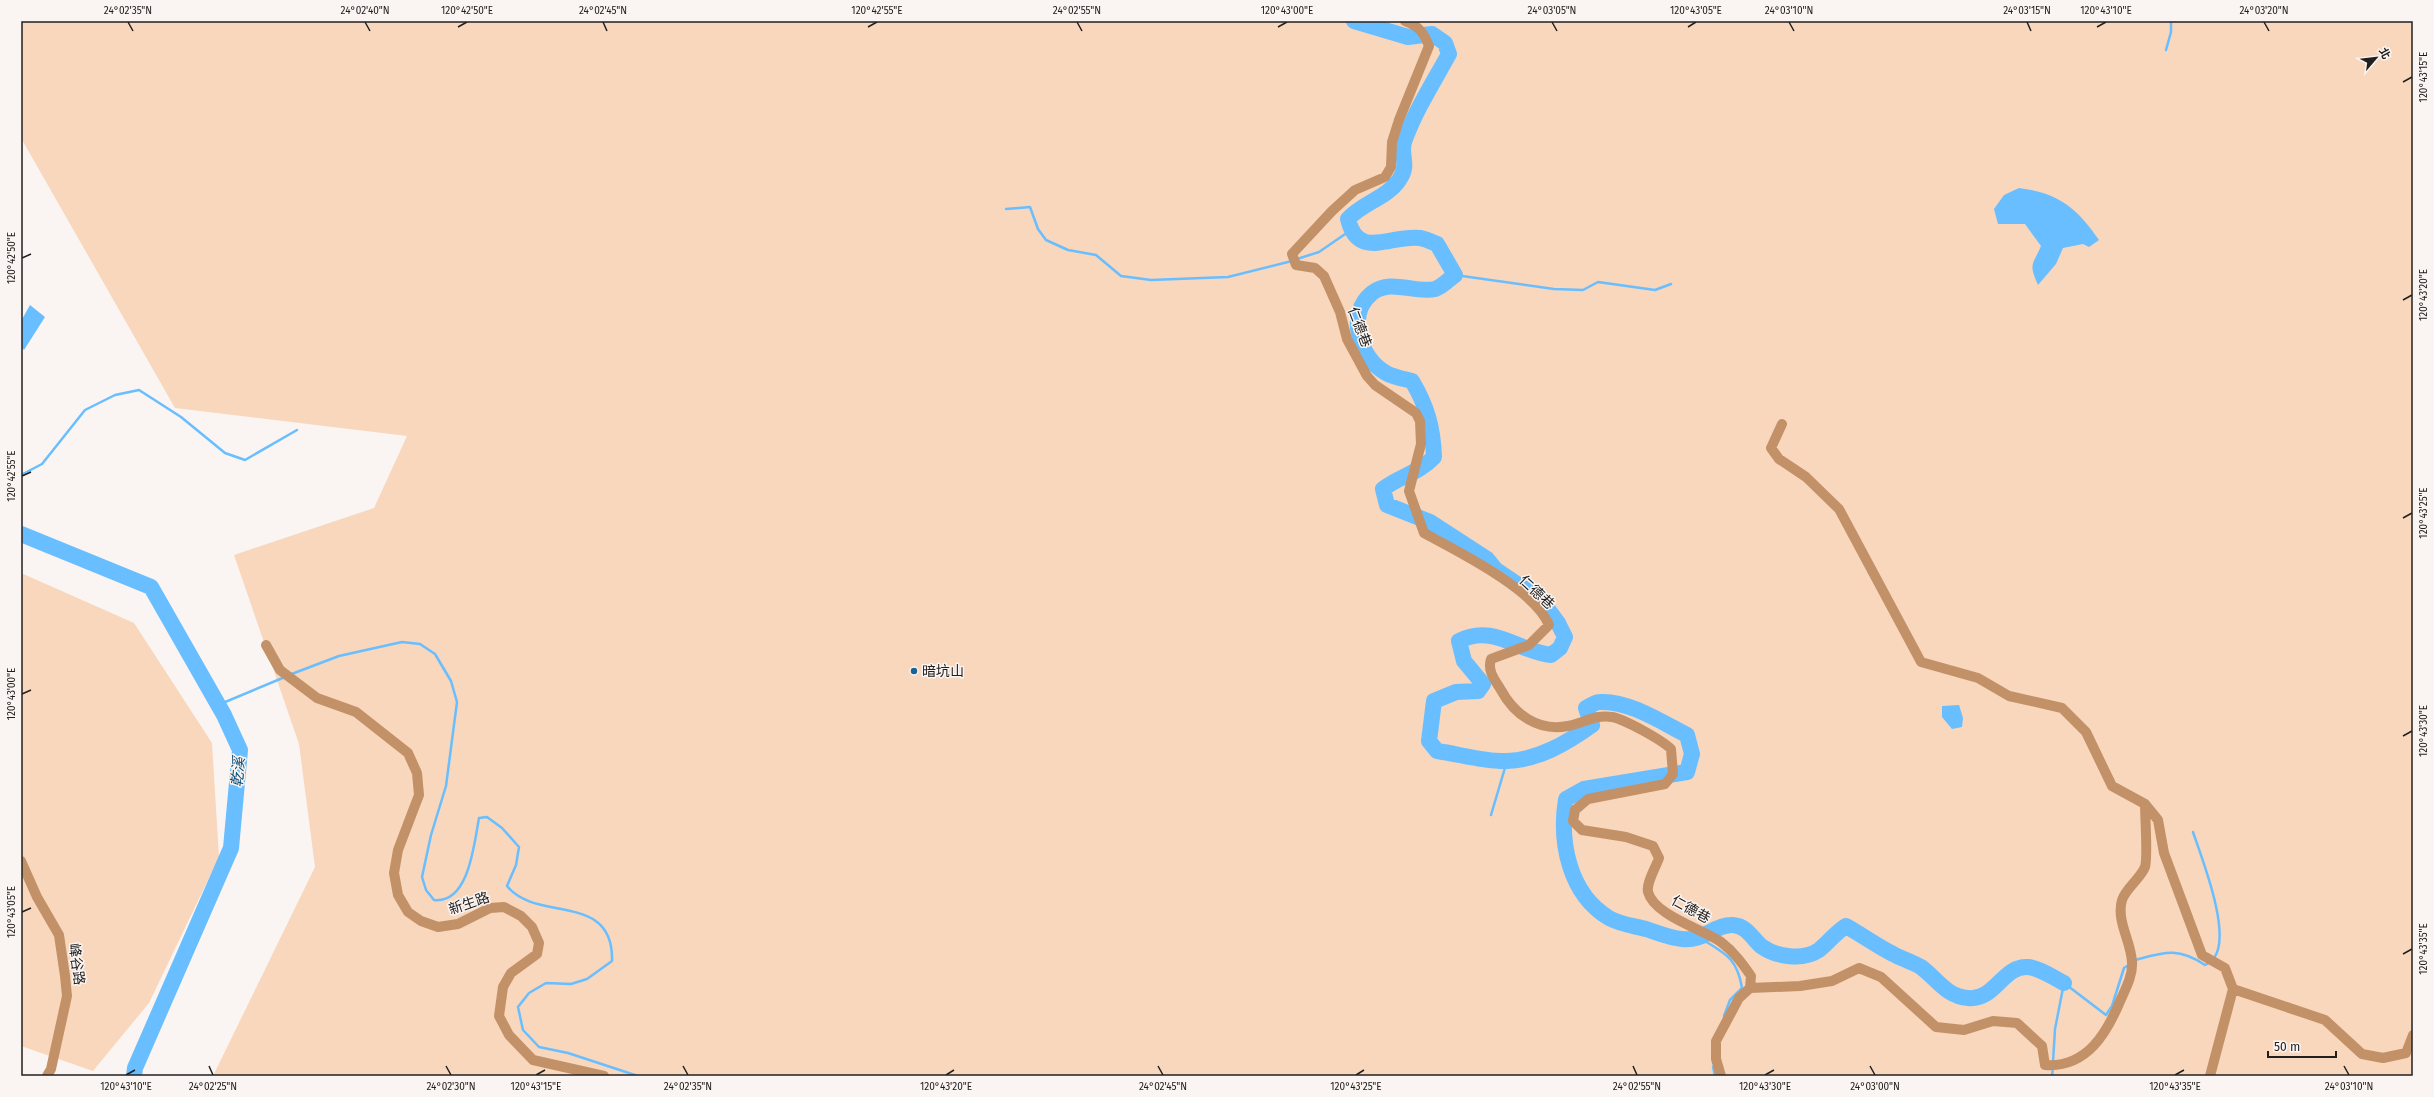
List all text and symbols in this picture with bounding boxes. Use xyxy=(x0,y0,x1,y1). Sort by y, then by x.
text: 24°02'35"N xyxy=(104,5,152,17)
text: 24°02'40"N xyxy=(340,5,390,17)
text: 120°42'50"E xyxy=(441,5,493,17)
text: 24°02'45"N xyxy=(579,5,627,17)
text: 120°42'55"E xyxy=(851,5,903,17)
text: 24°02'55"N xyxy=(1053,5,1101,17)
text: 120°43'00"E xyxy=(1261,5,1313,17)
text: 24°03'05"N xyxy=(1528,5,1576,17)
text: 120°43'05"E xyxy=(1670,5,1722,17)
text: 24°03'10"N xyxy=(1765,5,1813,17)
text: 24°03'15"N xyxy=(2003,5,2051,17)
text: 120°43'10"E xyxy=(2080,5,2132,17)
text: 24°03'20"N xyxy=(2239,5,2289,17)
north arrow xyxy=(2356,38,2396,78)
text: 北 xyxy=(2376,46,2393,61)
text: 120°43'15"E xyxy=(2418,52,2430,102)
text: 120°42'50"E xyxy=(6,232,18,284)
text: 120°43'20"E xyxy=(2418,269,2430,321)
street label: 仁德巷 xyxy=(1344,305,1375,350)
text: 120°42'55"E xyxy=(6,450,18,502)
text: 120°43'25"E xyxy=(2418,487,2430,539)
street label: 仁德巷 xyxy=(1516,572,1558,613)
place label: 暗坑山 xyxy=(922,663,964,680)
marker: 暗坑山 xyxy=(909,666,919,676)
text: 120°43'00"E xyxy=(6,668,18,720)
text: 120°43'30"E xyxy=(2418,705,2430,757)
water label: 乾溪 xyxy=(228,754,248,788)
text: 120°43'05"E xyxy=(6,886,18,938)
street label: 新生路 xyxy=(447,889,492,918)
street label: 仁德巷 xyxy=(1668,892,1713,927)
text: 120°43'35"E xyxy=(2418,923,2430,975)
street label: 峰谷路 xyxy=(65,942,88,986)
scale bar xyxy=(2268,1033,2336,1059)
text: 50 m xyxy=(2274,1040,2300,1054)
text: 120°43'10"E xyxy=(100,1081,152,1093)
text: 24°02'25"N xyxy=(189,1081,237,1093)
text: 24°02'30"N xyxy=(426,1081,476,1093)
text: 120°43'15"E xyxy=(511,1081,561,1093)
text: 24°02'35"N xyxy=(664,1081,712,1093)
text: 120°43'20"E xyxy=(920,1081,972,1093)
text: 24°02'45"N xyxy=(1139,1081,1187,1093)
text: 120°43'25"E xyxy=(1330,1081,1382,1093)
text: 24°02'55"N xyxy=(1613,1081,1661,1093)
text: 120°43'30"E xyxy=(1739,1081,1791,1093)
text: 24°03'00"N xyxy=(1850,1081,1900,1093)
text: 120°43'35"E xyxy=(2149,1081,2201,1093)
text: 24°03'10"N xyxy=(2325,1081,2373,1093)

